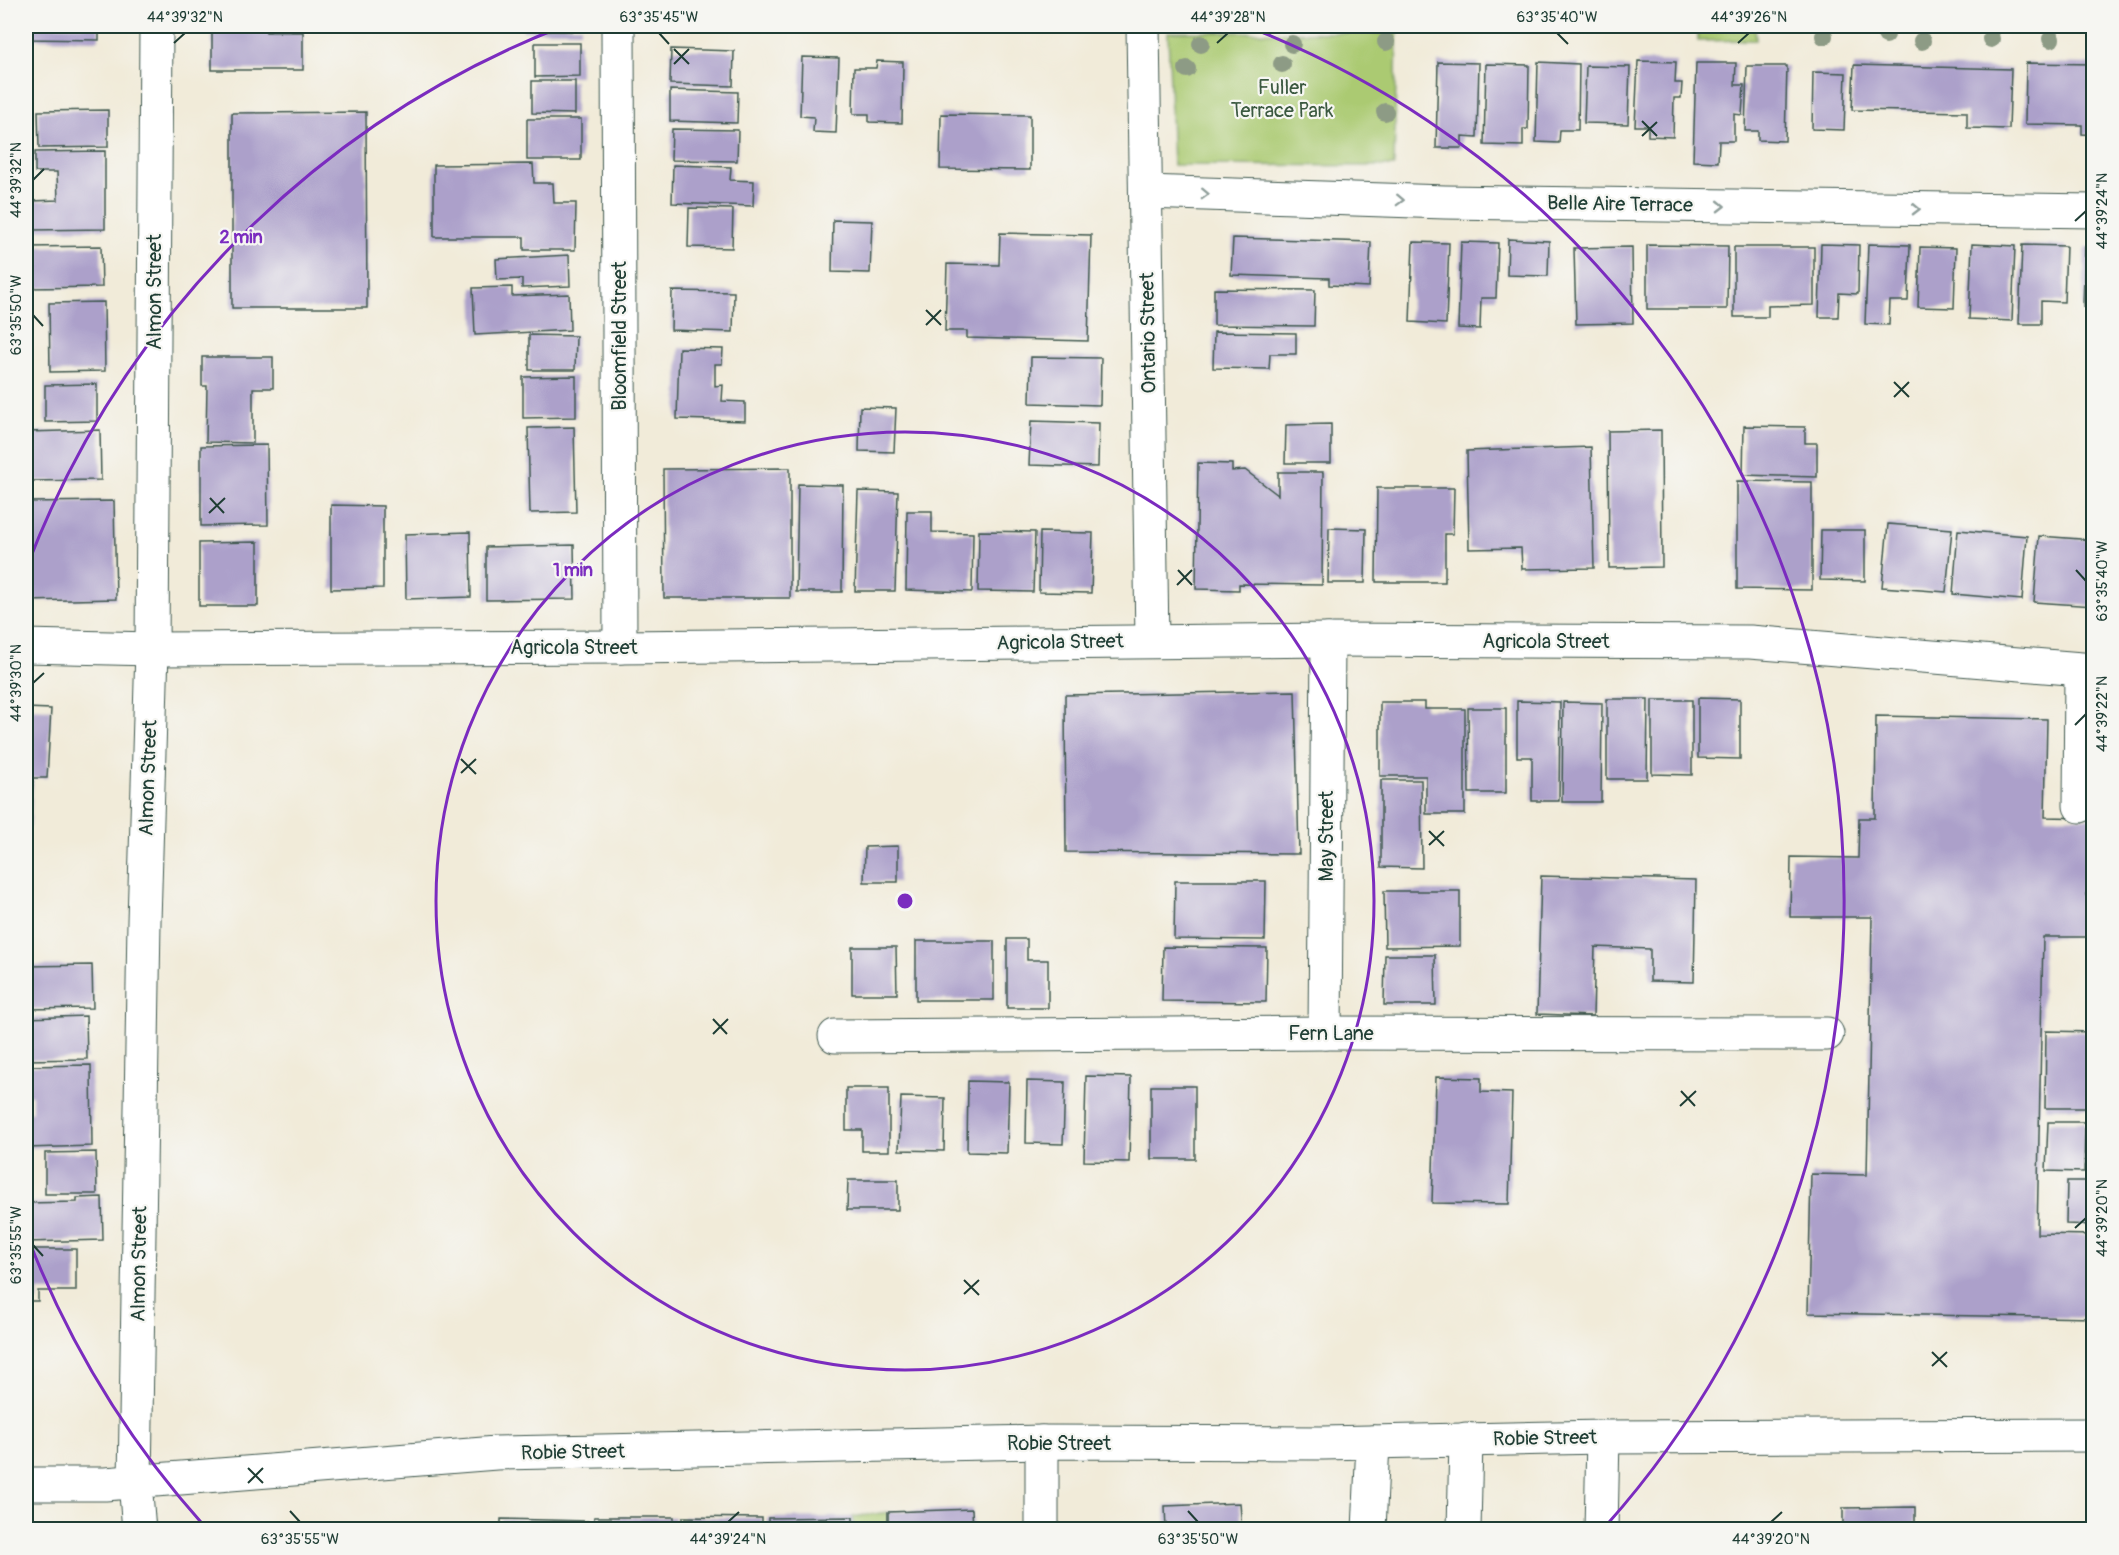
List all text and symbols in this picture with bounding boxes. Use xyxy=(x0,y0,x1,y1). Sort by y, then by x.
text: 44°39'32"N xyxy=(147,8,223,27)
text: 63°35'45"W xyxy=(620,8,699,27)
text: 44°39'28"N xyxy=(1190,8,1266,27)
text: 63°35'40"W xyxy=(1517,8,1598,27)
text: 44°39'26"N xyxy=(1711,8,1787,27)
park label: Fuller Terrace Park xyxy=(1231,75,1334,123)
text: 44°39'32"N xyxy=(7,142,26,218)
text: 44°39'24"N xyxy=(2093,173,2112,249)
one-way arrow xyxy=(1200,188,1209,200)
street label: Belle Aire Terrace xyxy=(1547,190,1693,218)
one-way arrow xyxy=(1395,194,1404,207)
one-way arrow xyxy=(1716,200,1725,212)
one-way arrow xyxy=(1911,203,1920,215)
text: 2 min xyxy=(219,226,263,249)
street label: Almon Street xyxy=(142,233,167,350)
street label: Bloomfield Street xyxy=(607,260,632,411)
street label: Ontario Street xyxy=(1134,271,1162,394)
text: 63°35'50"W xyxy=(7,275,26,355)
text: 63°35'40"W xyxy=(2093,540,2112,622)
text: 1 min xyxy=(553,559,593,582)
street label: Agricola Street xyxy=(996,628,1125,656)
street label: Agricola Street xyxy=(1482,629,1611,654)
street label: Agricola Street xyxy=(510,635,639,660)
text: 44°39'30"N xyxy=(7,644,26,722)
text: 44°39'22"N xyxy=(2093,676,2112,752)
street label: Almon Street xyxy=(133,719,163,836)
street label: May Street xyxy=(1314,790,1339,881)
centre of rings xyxy=(895,891,915,911)
street label: Fern Lane xyxy=(1288,1021,1374,1046)
text: 44°39'20"N xyxy=(2093,1179,2112,1257)
street label: Almon Street xyxy=(125,1205,153,1322)
text: 63°35'55"W xyxy=(7,1206,26,1284)
street label: Robie Street xyxy=(1493,1425,1598,1451)
street label: Robie Street xyxy=(1007,1431,1112,1456)
street label: Robie Street xyxy=(521,1439,626,1465)
text: 63°35'55"W xyxy=(261,1530,339,1549)
text: 44°39'24"N xyxy=(690,1530,766,1549)
text: 63°35'50"W xyxy=(1158,1530,1238,1549)
text: 44°39'20"N xyxy=(1732,1530,1810,1549)

